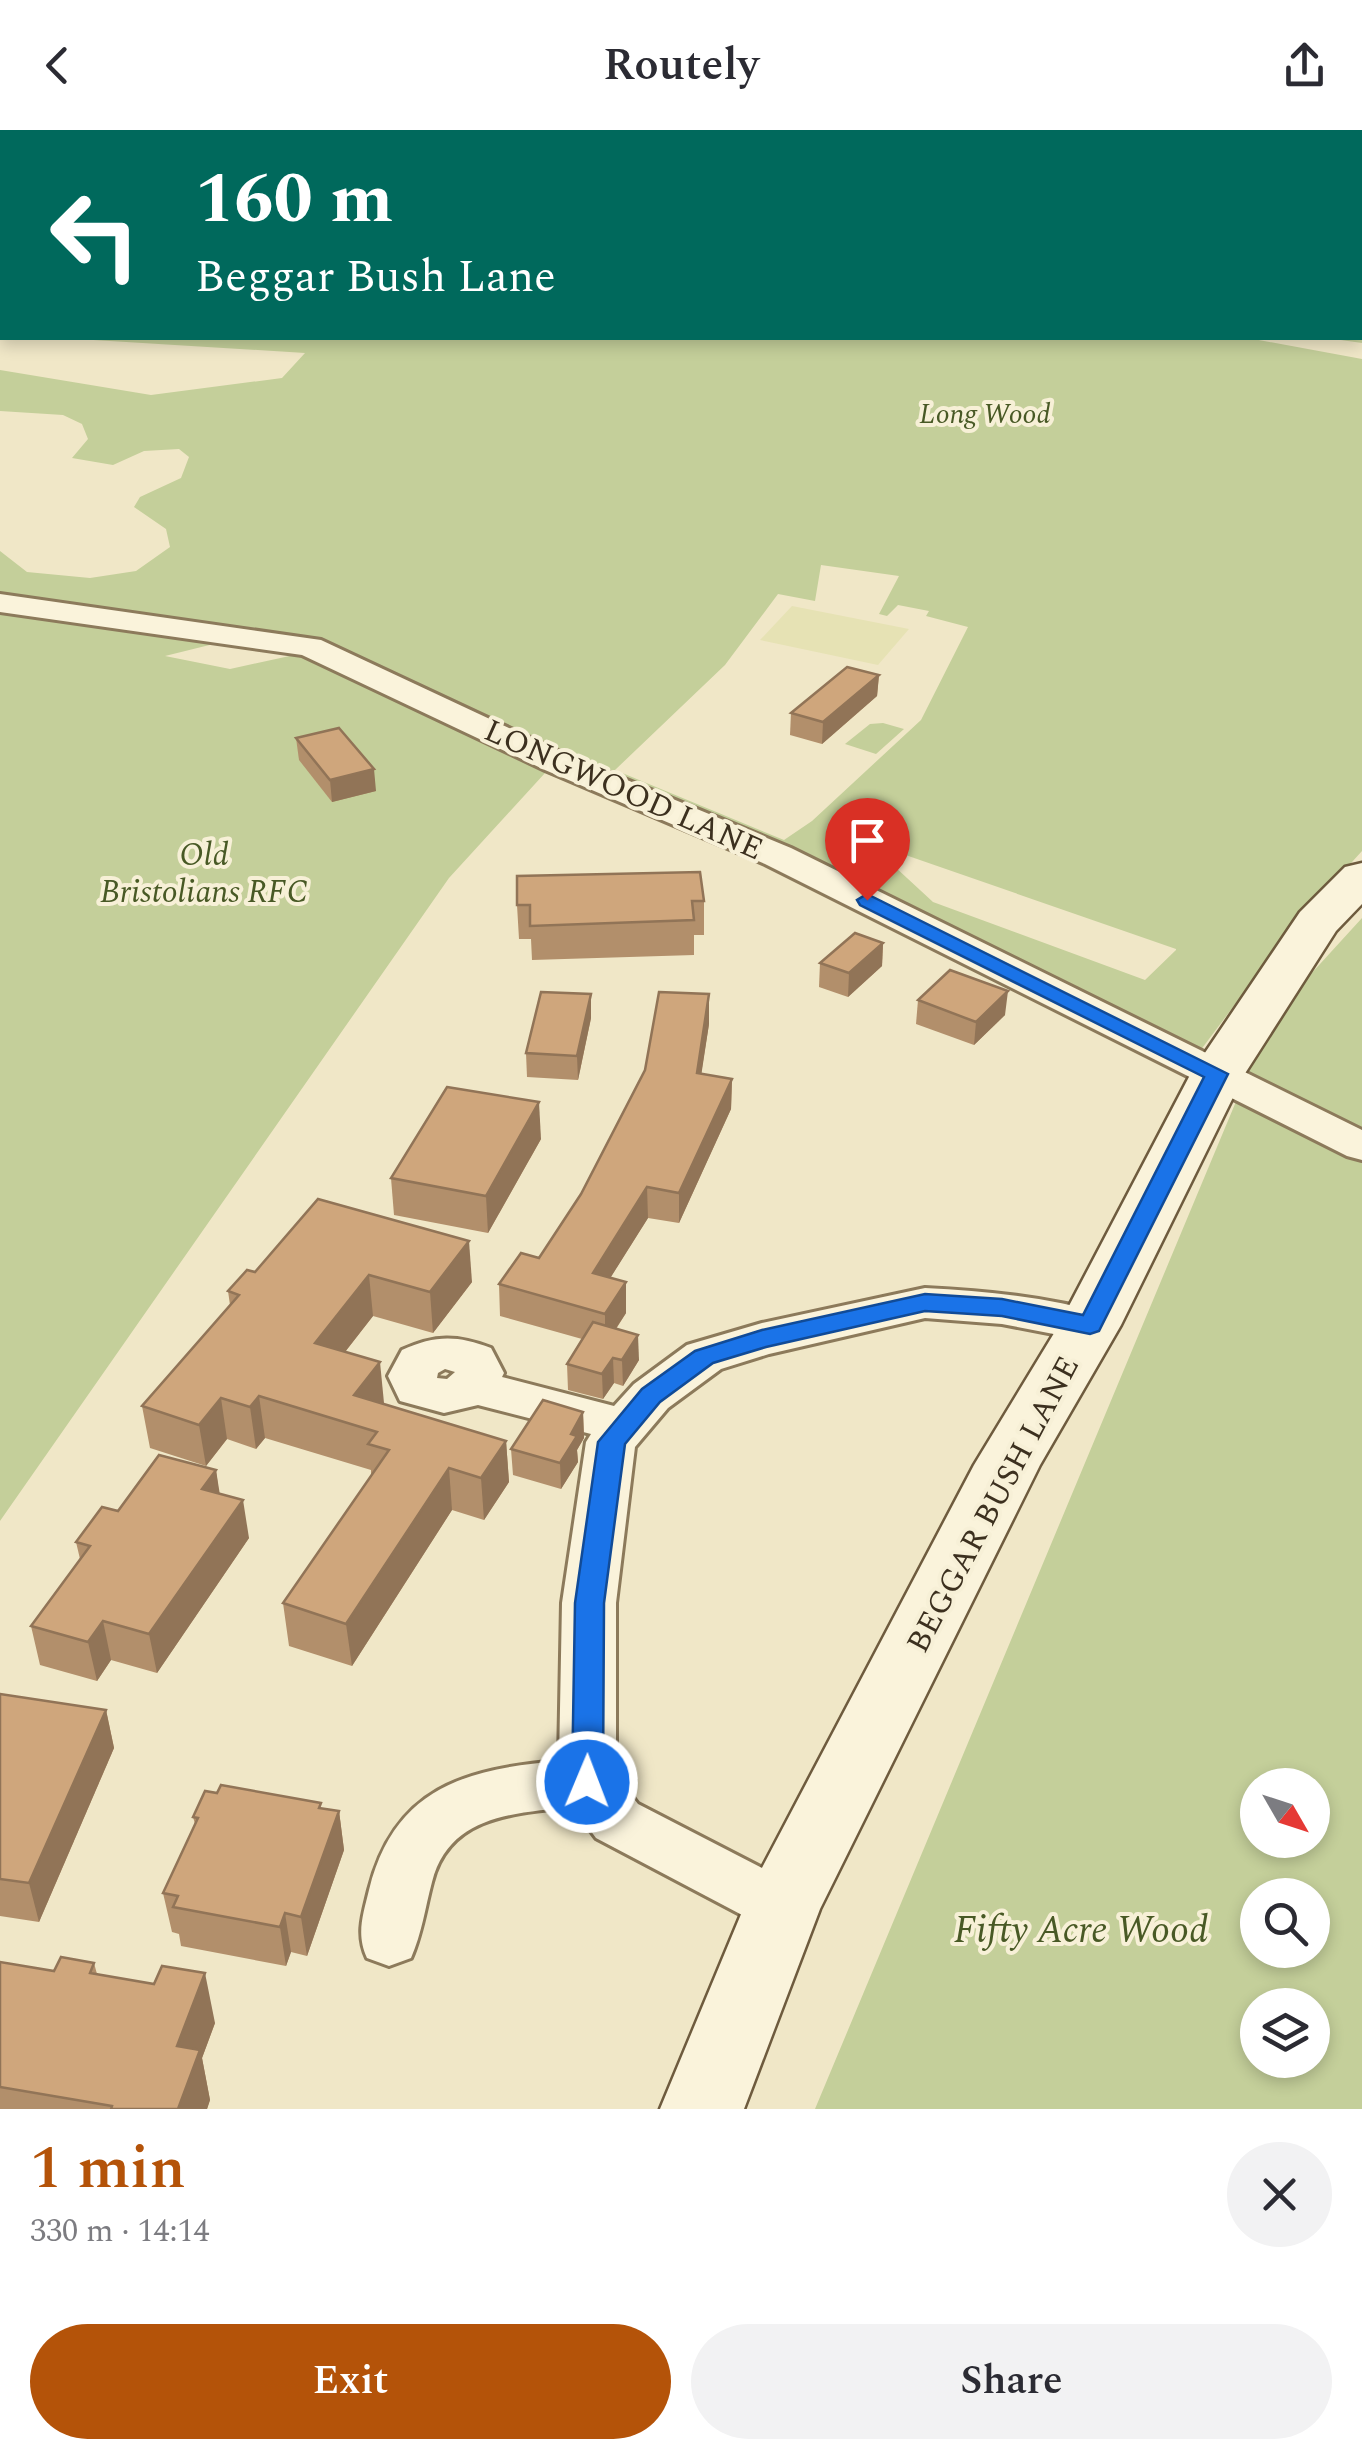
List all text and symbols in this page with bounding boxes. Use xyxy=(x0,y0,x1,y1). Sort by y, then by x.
text: Routely xyxy=(603,31,759,100)
icon: back xyxy=(30,38,85,93)
icon: share xyxy=(1277,38,1332,93)
text: 160 m xyxy=(195,147,393,253)
icon: left xyxy=(30,170,160,300)
text: Beggar Bush Lane xyxy=(195,243,556,312)
park label: Long Wood xyxy=(919,393,1051,436)
street label: LONGWOOD LANE xyxy=(476,707,771,874)
pin xyxy=(825,798,910,901)
icon: arrive xyxy=(840,813,895,868)
park label: Old Bristolians RFC xyxy=(100,831,308,917)
street label: BEGGAR BUSH LANE xyxy=(894,1347,1093,1662)
position arrow xyxy=(535,1730,639,1834)
north arrow xyxy=(1240,1768,1330,1858)
map controls xyxy=(1240,1768,1330,2078)
button: search xyxy=(1240,1878,1330,1968)
park label: Fifty Acre Wood xyxy=(954,1902,1208,1960)
button: layers xyxy=(1240,1988,1330,2078)
text: 1 min xyxy=(30,2123,186,2215)
button: close xyxy=(1227,2142,1332,2247)
text: 330 m · 14:14 xyxy=(30,2207,210,2256)
button: Exit xyxy=(30,2324,671,2439)
button: Share xyxy=(691,2324,1332,2439)

